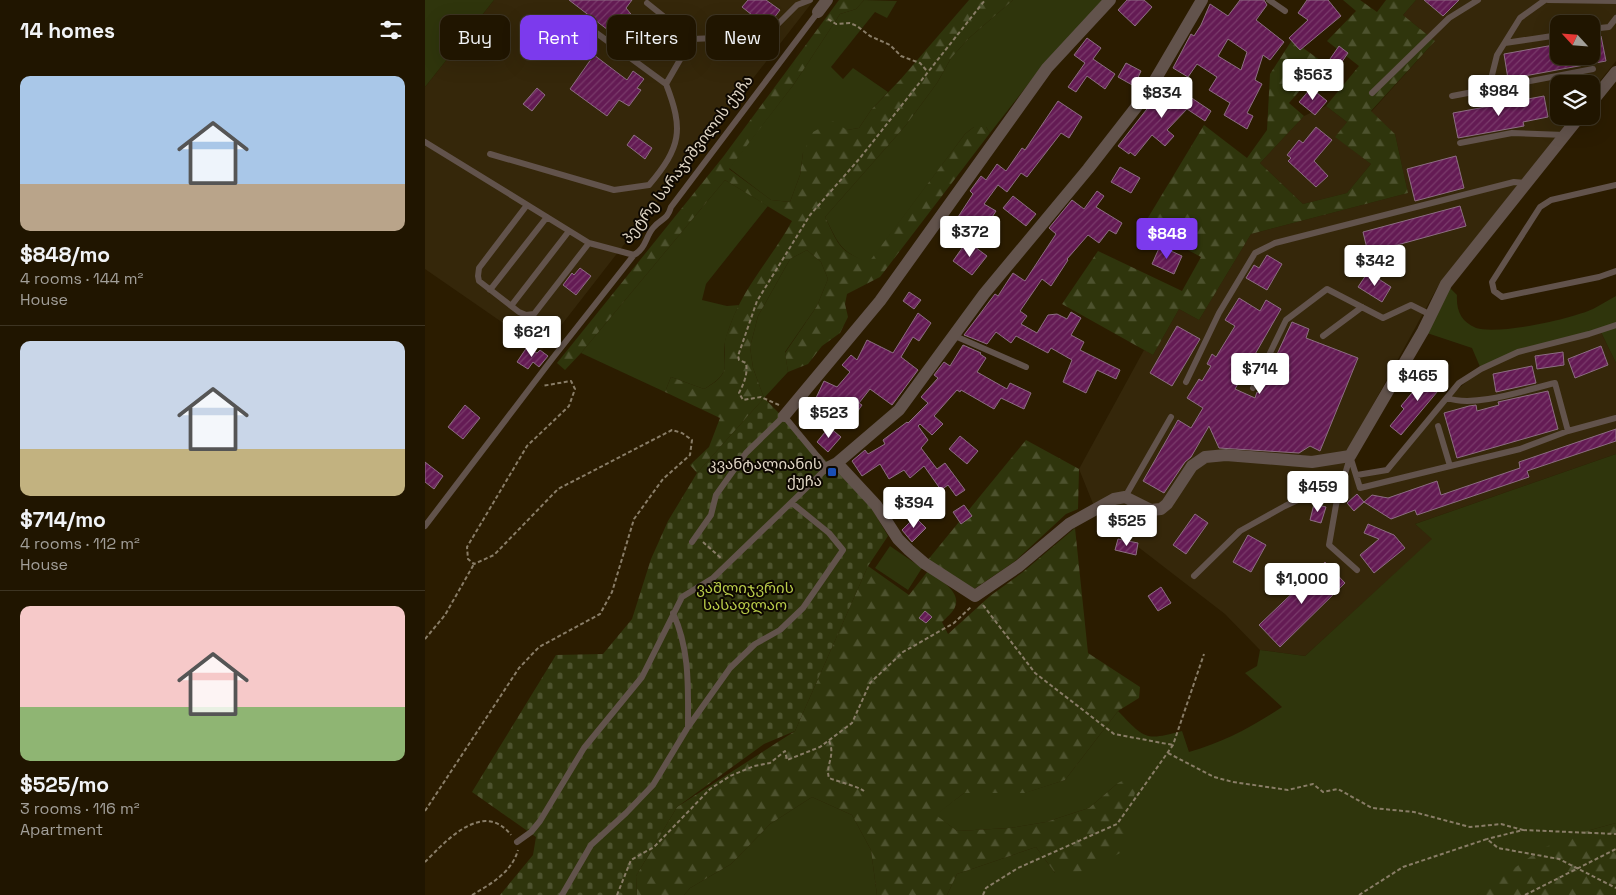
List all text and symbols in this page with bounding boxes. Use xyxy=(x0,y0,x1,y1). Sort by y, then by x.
chip: Buy xyxy=(440,15,510,60)
chip: Rent xyxy=(520,15,597,60)
chip: Filters xyxy=(607,15,696,60)
chip: New xyxy=(706,15,779,60)
north arrow xyxy=(1550,15,1600,65)
map controls xyxy=(1550,15,1600,125)
icon: filters xyxy=(377,16,405,44)
text: 14 homes xyxy=(20,17,115,44)
pin: $563 xyxy=(1283,58,1343,101)
text: $563 xyxy=(1294,64,1332,85)
street label: პეტრე სარაჯიშვილის ქუჩა xyxy=(617,71,757,247)
pin: $984 xyxy=(1469,74,1529,117)
button: layers xyxy=(1550,75,1600,125)
pin: $834 xyxy=(1132,76,1192,119)
text: $984 xyxy=(1479,80,1519,101)
text: $834 xyxy=(1142,82,1182,103)
icon: home xyxy=(168,108,258,198)
pin: $372 xyxy=(940,216,1000,258)
pin: $848 xyxy=(1137,218,1197,260)
text: $372 xyxy=(951,221,989,242)
text: $848 xyxy=(1147,223,1187,244)
text: $848/mo xyxy=(20,241,110,268)
pin: $342 xyxy=(1345,244,1405,287)
text: $342 xyxy=(1355,250,1395,271)
text: 4 rooms · 144 m² xyxy=(20,268,143,289)
text: House xyxy=(20,289,68,310)
pin: $621 xyxy=(502,316,562,358)
text: $621 xyxy=(514,321,550,342)
pin: $714 xyxy=(1230,352,1290,395)
text: $714 xyxy=(1242,358,1278,379)
pin: $465 xyxy=(1388,360,1448,402)
text: $465 xyxy=(1398,365,1438,386)
icon: home xyxy=(168,374,258,464)
pin: $523 xyxy=(799,396,859,439)
text: $523 xyxy=(810,402,848,423)
place label: კვანტალიანის ქუჩა xyxy=(708,454,822,490)
marker: კვანტალიანის ქუჩა xyxy=(826,466,838,478)
pin: $459 xyxy=(1288,470,1348,513)
text: $459 xyxy=(1298,476,1338,497)
pin: $394 xyxy=(884,486,944,529)
text: $394 xyxy=(894,492,934,513)
pin: $525 xyxy=(1097,504,1157,547)
text: $714/mo xyxy=(20,506,106,533)
text: $525 xyxy=(1108,510,1146,531)
text: 4 rooms · 112 m² xyxy=(20,533,140,554)
text: House xyxy=(20,554,68,575)
pin: $1,000 xyxy=(1261,562,1343,605)
text: $1,000 xyxy=(1276,568,1328,589)
park label: ვაშლიჯვრის სასაფლაო xyxy=(696,578,794,614)
icon: home xyxy=(168,639,258,729)
text: $525/mo xyxy=(20,771,109,798)
text: 3 rooms · 116 m² xyxy=(20,798,140,819)
text: Apartment xyxy=(20,819,103,840)

